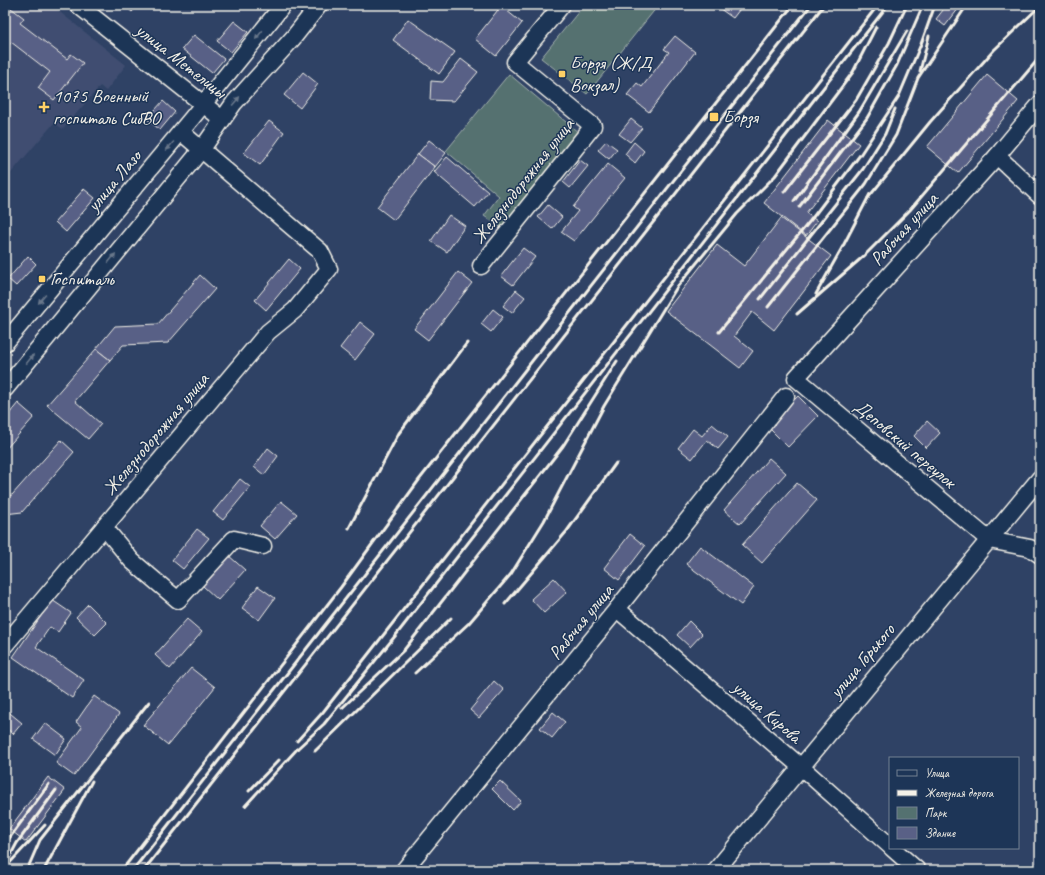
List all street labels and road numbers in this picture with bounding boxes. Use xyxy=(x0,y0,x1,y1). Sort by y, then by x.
street label: улица Метелицы xyxy=(130,18,233,105)
street label: Железнодорожная улица xyxy=(467,112,581,249)
street label: улица Лазо xyxy=(81,144,148,217)
street label: Рабочая улица xyxy=(865,186,944,271)
street label: Железнодорожная улица xyxy=(98,366,215,500)
street label: Деповский переулок xyxy=(849,394,962,495)
street label: Рабочая улица xyxy=(543,578,620,665)
street label: улица Горького xyxy=(823,618,901,704)
street label: улица Кирова xyxy=(727,675,808,750)

